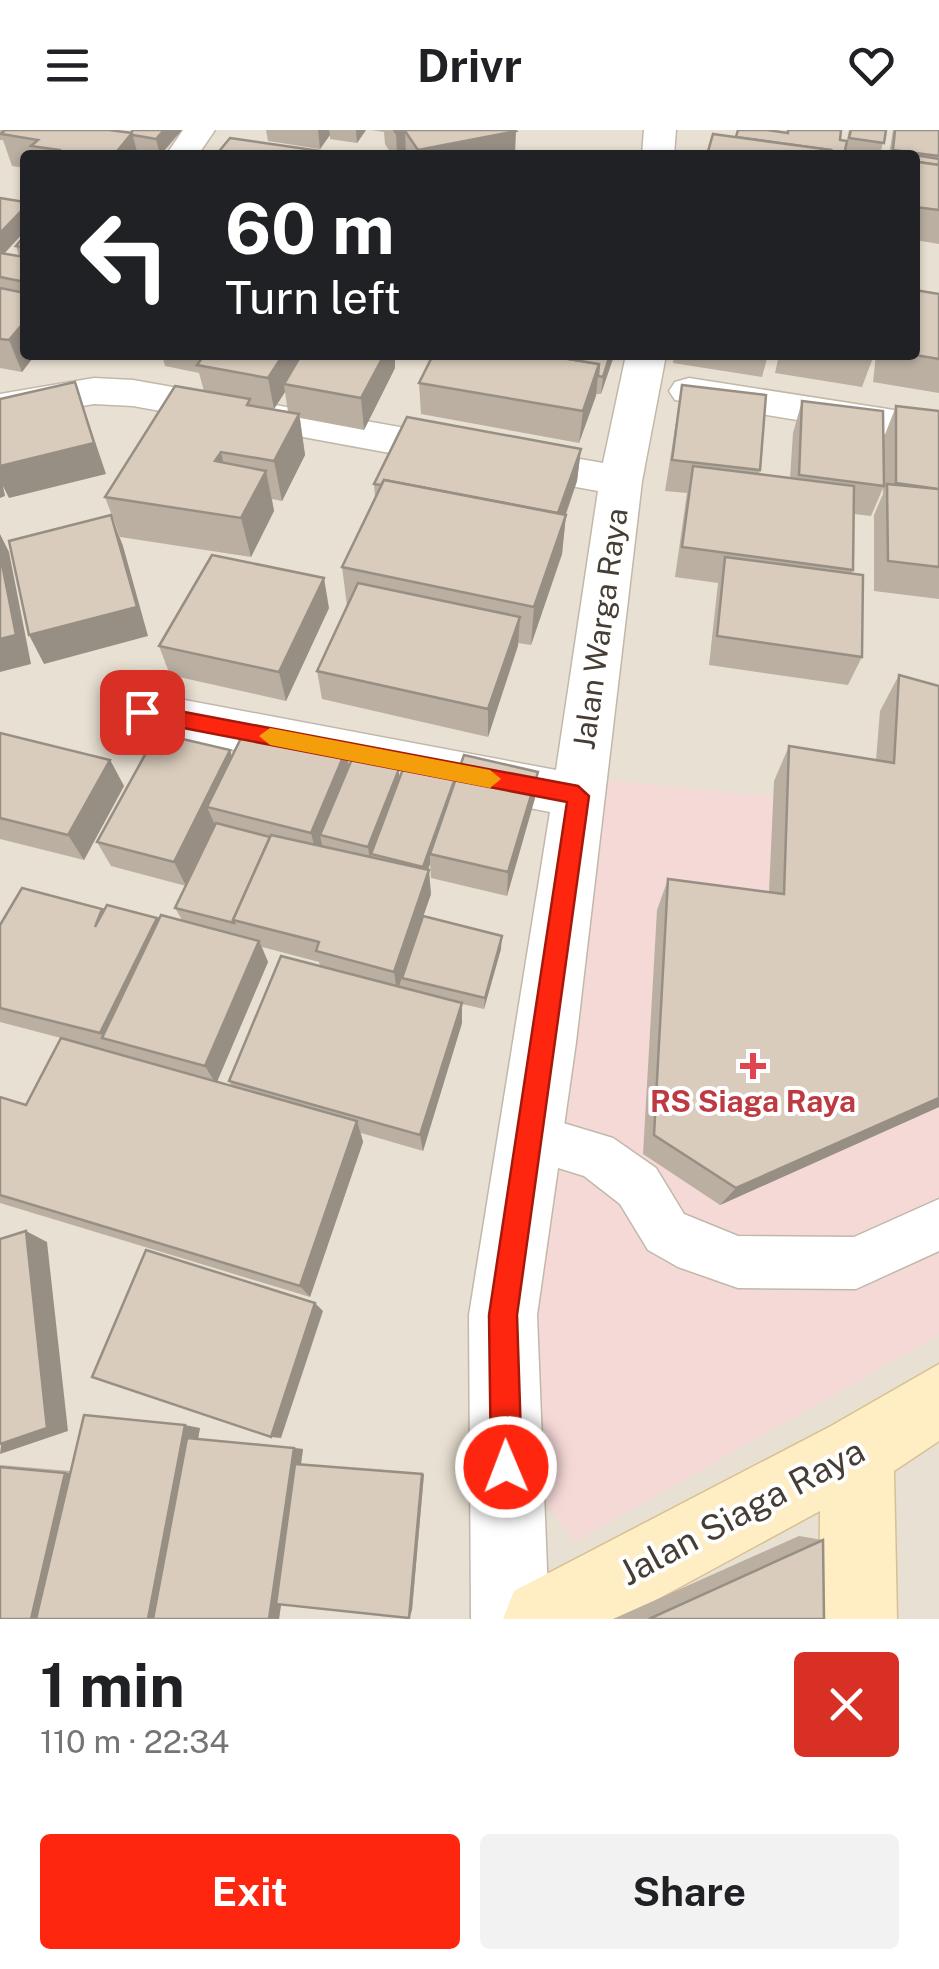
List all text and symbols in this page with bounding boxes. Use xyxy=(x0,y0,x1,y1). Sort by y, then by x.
icon: menu xyxy=(40,38,95,93)
icon: heart xyxy=(844,38,899,93)
text: Drivr xyxy=(417,39,522,92)
text: 60 m xyxy=(225,187,395,270)
icon: left xyxy=(60,190,190,320)
text: Turn left xyxy=(225,271,401,324)
street label: Jalan Warga Raya xyxy=(565,506,635,752)
pin xyxy=(100,670,185,755)
icon: arrive xyxy=(115,685,170,740)
marker: RS Siaga Raya xyxy=(740,1053,766,1079)
place label: RS Siaga Raya xyxy=(650,1083,856,1119)
position arrow xyxy=(454,1415,558,1519)
street label: Jalan Siaga Raya xyxy=(612,1430,871,1593)
text: 1 min xyxy=(40,1650,185,1721)
button: close xyxy=(794,1652,899,1757)
text: 110 m · 22:34 xyxy=(40,1723,229,1760)
button: Exit xyxy=(40,1834,460,1949)
button: Share xyxy=(480,1834,899,1949)

